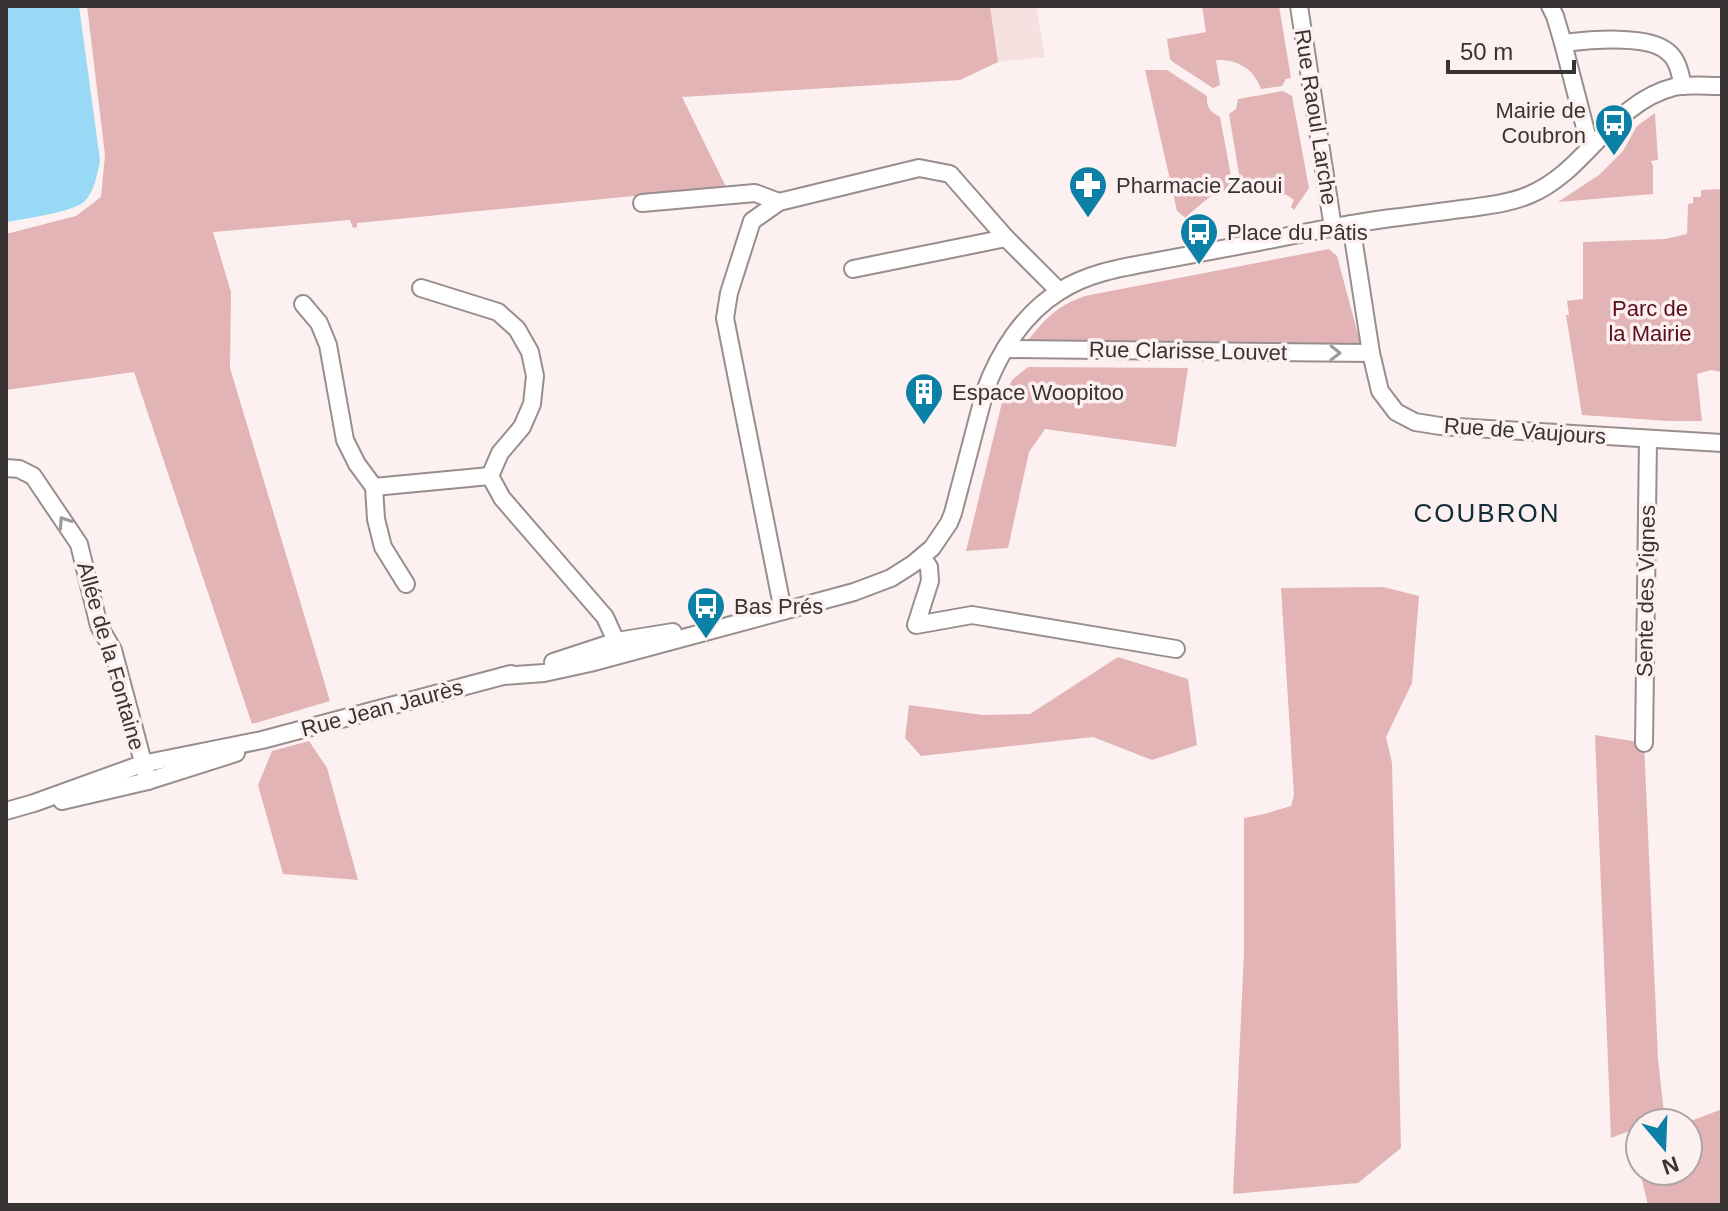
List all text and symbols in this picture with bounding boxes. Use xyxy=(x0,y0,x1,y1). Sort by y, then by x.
scale bar xyxy=(1448,24,1574,74)
street label: Rue Raoul Larche xyxy=(1290,27,1342,207)
text: 50 m xyxy=(1460,38,1513,65)
place label: Mairie de Coubron xyxy=(1496,98,1586,148)
bus stop icon: Mairie de Coubron xyxy=(1593,102,1635,157)
pharmacy icon: Pharmacie Zaoui xyxy=(1067,164,1109,219)
place label: Pharmacie Zaoui xyxy=(1116,173,1282,198)
bus stop icon: Place du Pâtis xyxy=(1178,211,1220,266)
place label: Place du Pâtis xyxy=(1227,220,1368,245)
park label: Parc de la Mairie xyxy=(1608,296,1692,346)
street label: Rue Clarisse Louvet xyxy=(1089,337,1287,365)
one-way arrow xyxy=(1329,344,1342,362)
building icon: Espace Woopitoo xyxy=(903,371,945,426)
place label: Espace Woopitoo xyxy=(952,380,1124,405)
street label: Rue de Vaujours xyxy=(1443,413,1607,449)
district label: COUBRON xyxy=(1414,498,1560,528)
street label: Sente des Vignes xyxy=(1632,505,1660,677)
one-way arrow xyxy=(59,517,74,531)
street label: Allée de la Fontaine xyxy=(72,559,150,753)
bus stop icon: Bas Prés xyxy=(685,585,727,640)
place label: Bas Prés xyxy=(734,594,823,619)
street label: Rue Jean Jaurès xyxy=(298,674,466,742)
north arrow xyxy=(1624,1107,1704,1187)
text: N xyxy=(1659,1151,1682,1180)

